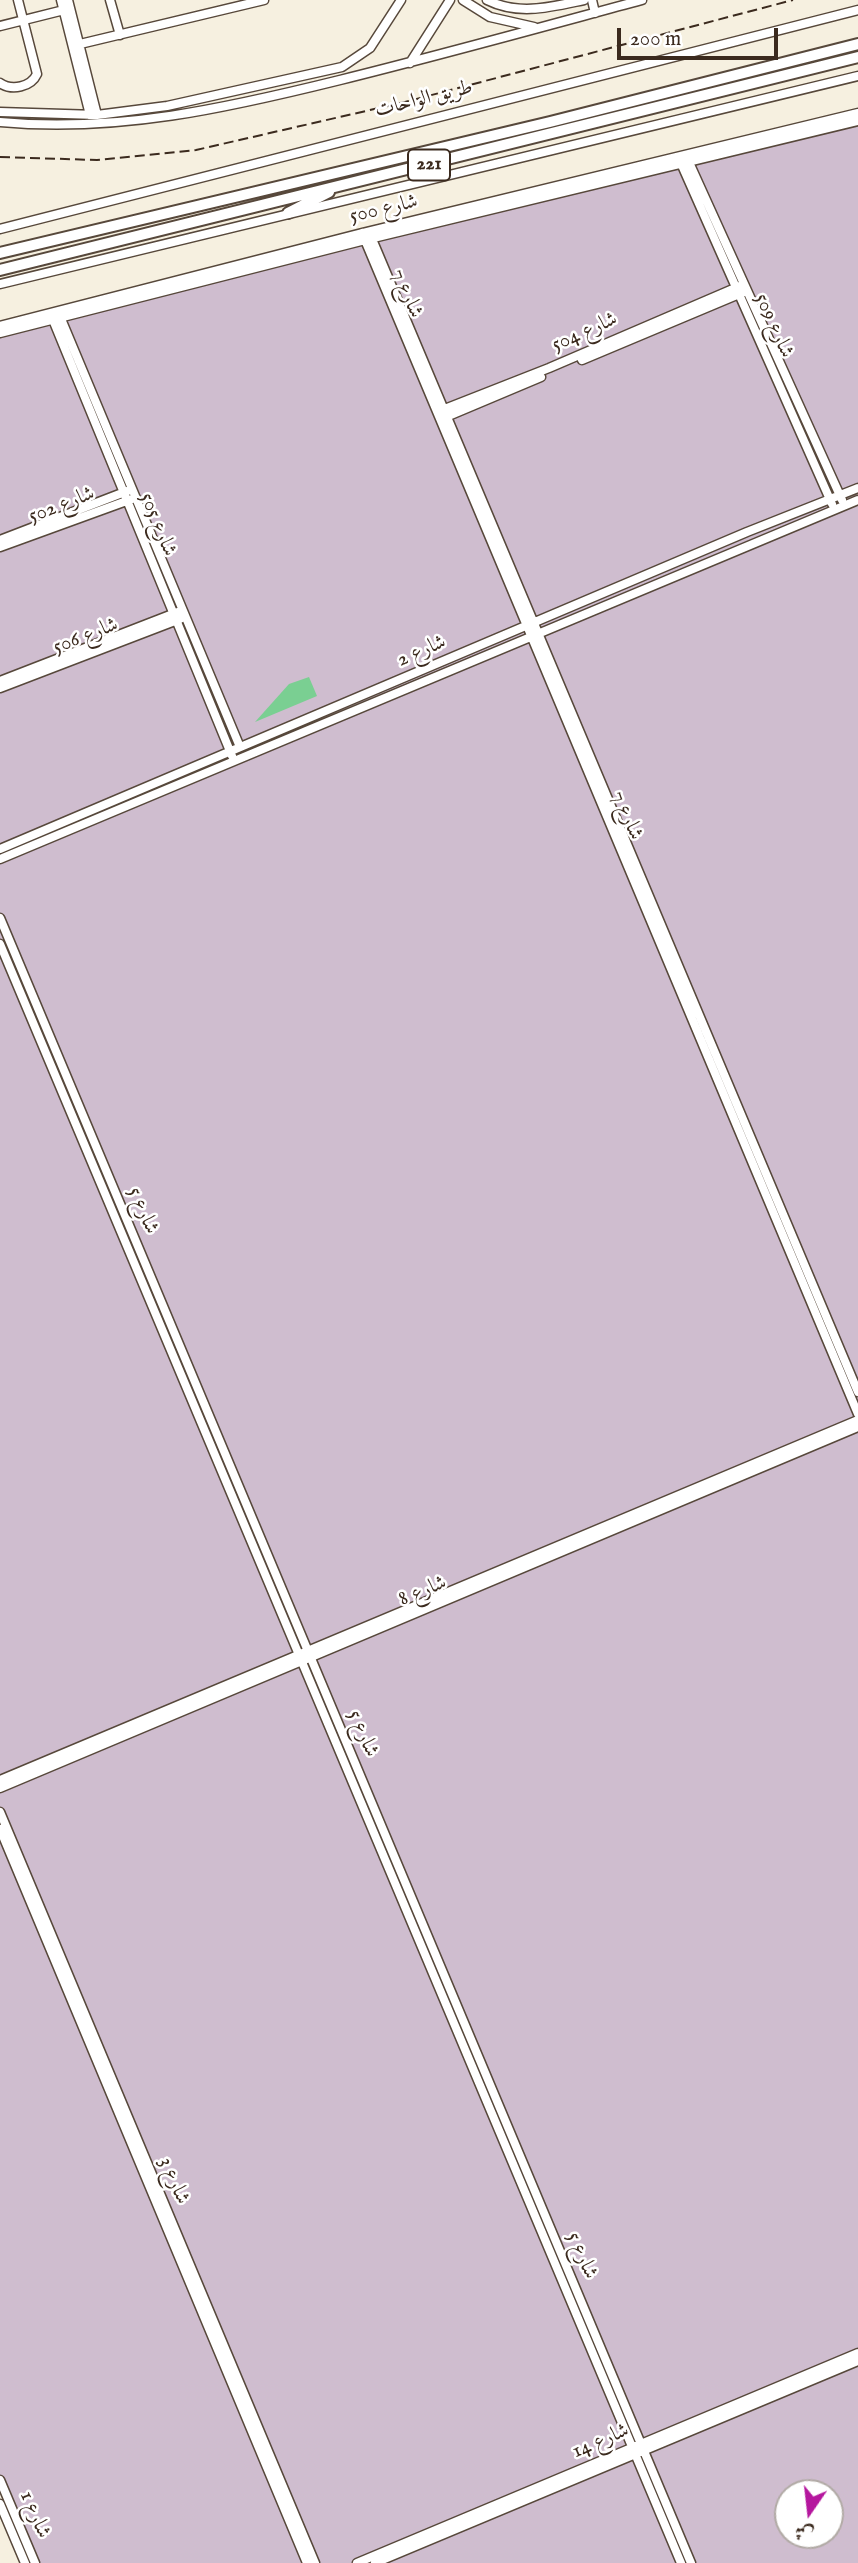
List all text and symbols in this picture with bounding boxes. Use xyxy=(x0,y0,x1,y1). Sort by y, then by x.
scale bar xyxy=(620,14,781,58)
text: 200 m xyxy=(630,26,681,53)
street label: طريق الواحات xyxy=(372,76,476,124)
road number: 221 xyxy=(408,150,450,181)
street label: شارع 500 xyxy=(347,190,421,230)
street label: شارع 7 xyxy=(384,266,428,322)
street label: شارع 509 xyxy=(748,290,798,362)
street label: شارع 504 xyxy=(548,307,622,359)
street label: شارع 502 xyxy=(25,482,99,530)
street label: شارع 505 xyxy=(133,489,181,561)
street label: شارع 506 xyxy=(50,613,122,661)
street label: شارع 2 xyxy=(394,630,450,674)
street label: شارع 7 xyxy=(604,788,648,844)
street label: شارع 5 xyxy=(121,1184,163,1238)
street label: شارع 8 xyxy=(395,1571,451,1613)
street label: شارع 5 xyxy=(341,1707,383,1761)
street label: شارع 3 xyxy=(152,2154,194,2208)
street label: شارع 5 xyxy=(560,2229,602,2283)
street label: شارع 14 xyxy=(569,2419,633,2465)
north arrow xyxy=(774,2479,844,2549)
street label: شارع 1 xyxy=(13,2488,55,2542)
text: ش xyxy=(792,2519,816,2546)

